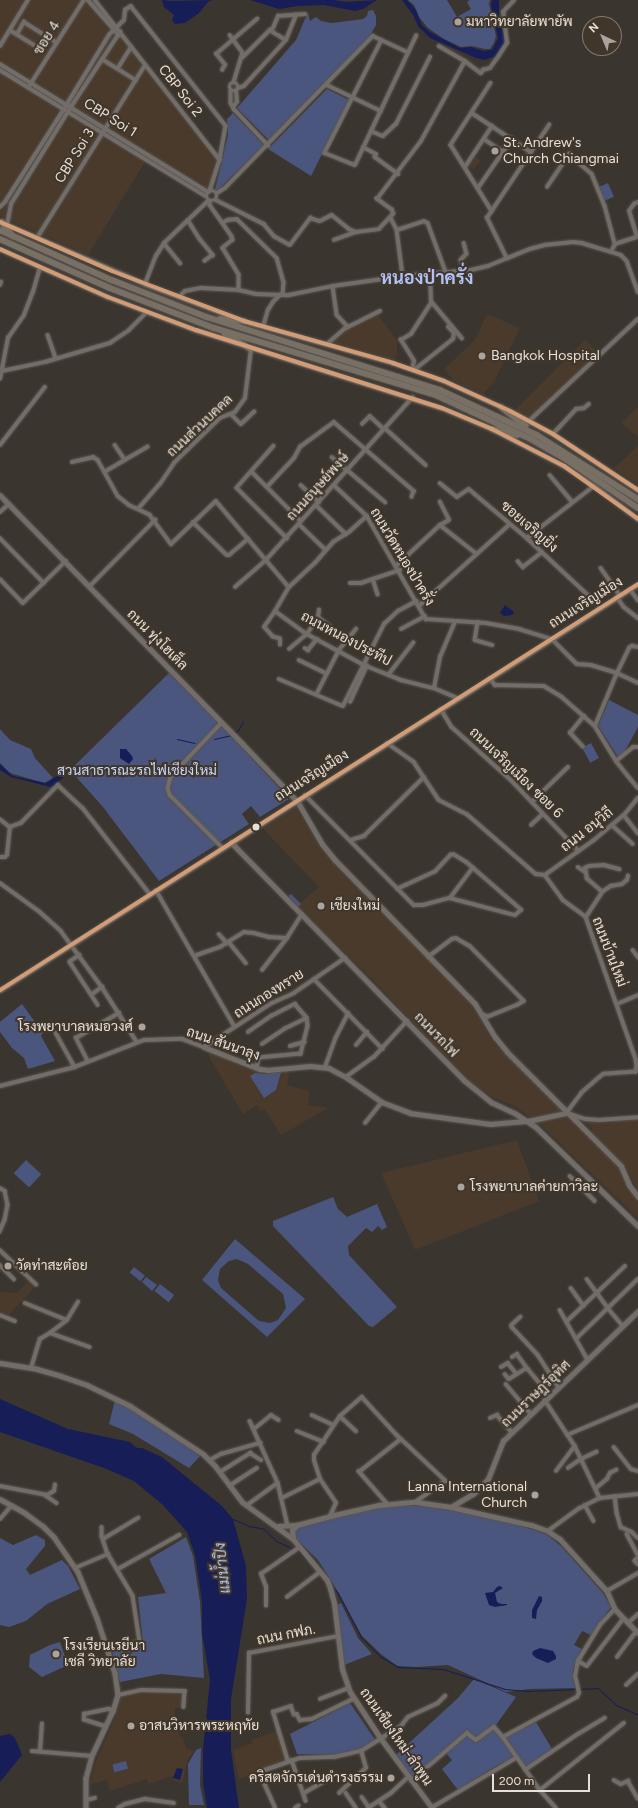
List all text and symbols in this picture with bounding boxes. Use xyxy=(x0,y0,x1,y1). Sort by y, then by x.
place label: มหาวิทยาลัยพายัพ xyxy=(466,14,573,30)
north arrow xyxy=(582,16,622,56)
marker: มหาวิทยาลัยพายัพ xyxy=(453,17,463,27)
street label: ซอย 4 xyxy=(30,18,64,58)
text: N xyxy=(586,20,602,35)
street label: CBP Soi 2 xyxy=(154,62,206,120)
street label: CBP Soi 1 xyxy=(80,95,140,141)
street label: CBP Soi 3 xyxy=(52,126,98,186)
place label: St. Andrew's Church Chiangmai xyxy=(503,135,619,168)
marker: St. Andrew's Church Chiangmai xyxy=(490,146,500,156)
district label: หนองป่าครั่ง xyxy=(381,267,473,289)
place label: Bangkok Hospital xyxy=(491,348,600,364)
marker: Bangkok Hospital xyxy=(476,350,488,362)
street label: ถนนส่วนบคคล xyxy=(163,391,237,461)
street label: ถนนธนุษย์พงษ์ xyxy=(283,449,353,525)
street label: ซอยเจริญยิ่ง xyxy=(497,498,561,556)
street label: ถนนวัดหนองป่าครั่ง xyxy=(366,505,438,609)
street label: ถนนเจริญเมือง xyxy=(546,574,626,632)
street label: ถนน ทุ่งโฮเต็ล xyxy=(123,606,191,674)
street label: ถนนหนองประทีป xyxy=(298,608,394,670)
street label: ถนนเจริญเมือง ซอย 6 xyxy=(466,724,566,822)
street label: ถนนเจริญเมือง xyxy=(272,747,352,805)
park label: สวนสาธารณะรถไฟเชียงใหม่ xyxy=(57,763,217,779)
street label: ถนน อนุวิถี xyxy=(557,804,617,856)
unlabelled marker xyxy=(251,822,261,832)
place label: เชียงใหม่ xyxy=(330,898,380,914)
marker: เชียงใหม่ xyxy=(315,900,327,912)
street label: ถนนบ้านใหม่ xyxy=(588,915,630,989)
street label: ถนนกองทราย xyxy=(231,966,307,1022)
street label: ถนนรถไฟ xyxy=(410,1009,462,1061)
place label: โรงพยาบาลหมอวงศ์ xyxy=(18,1019,133,1035)
marker: โรงพยาบาลหมอวงศ์ xyxy=(136,1021,148,1033)
street label: ถนน สันนาลุง xyxy=(184,1024,262,1064)
place label: โรงพยาบาลค่ายกาวิละ xyxy=(470,1179,598,1195)
marker: โรงพยาบาลค่ายกาวิละ xyxy=(455,1181,467,1193)
place label: วัดท่าสะต๋อย xyxy=(16,1258,88,1274)
marker: วัดท่าสะต๋อย xyxy=(3,1261,13,1271)
street label: ถนนราษฎร์อุทิศ xyxy=(498,1357,574,1431)
place label: Lanna International Church xyxy=(407,1479,527,1512)
marker: Lanna International Church xyxy=(530,1490,540,1500)
water label: แม่น้ำปิง xyxy=(211,1542,235,1594)
street label: ถนน กฟภ. xyxy=(255,1621,317,1649)
place label: โรงเรียนเรยีนา เชลี วิทยาลัย xyxy=(64,1638,145,1670)
marker: โรงเรียนเรยีนา เชลี วิทยาลัย xyxy=(51,1649,61,1659)
street label: ถนนเชียงใหม่-ลำพูน xyxy=(356,1685,436,1789)
place label: อาสนวิหารพระหฤทัย xyxy=(139,1718,259,1734)
marker: อาสนวิหารพระหฤทัย xyxy=(126,1721,136,1731)
scale bar xyxy=(494,1766,592,1792)
place label: คริสตจักรเด่นดำรงธรรม xyxy=(249,1770,383,1786)
marker: คริสตจักรเด่นดำรงธรรม xyxy=(386,1773,396,1783)
text: 200 m xyxy=(499,1774,534,1788)

